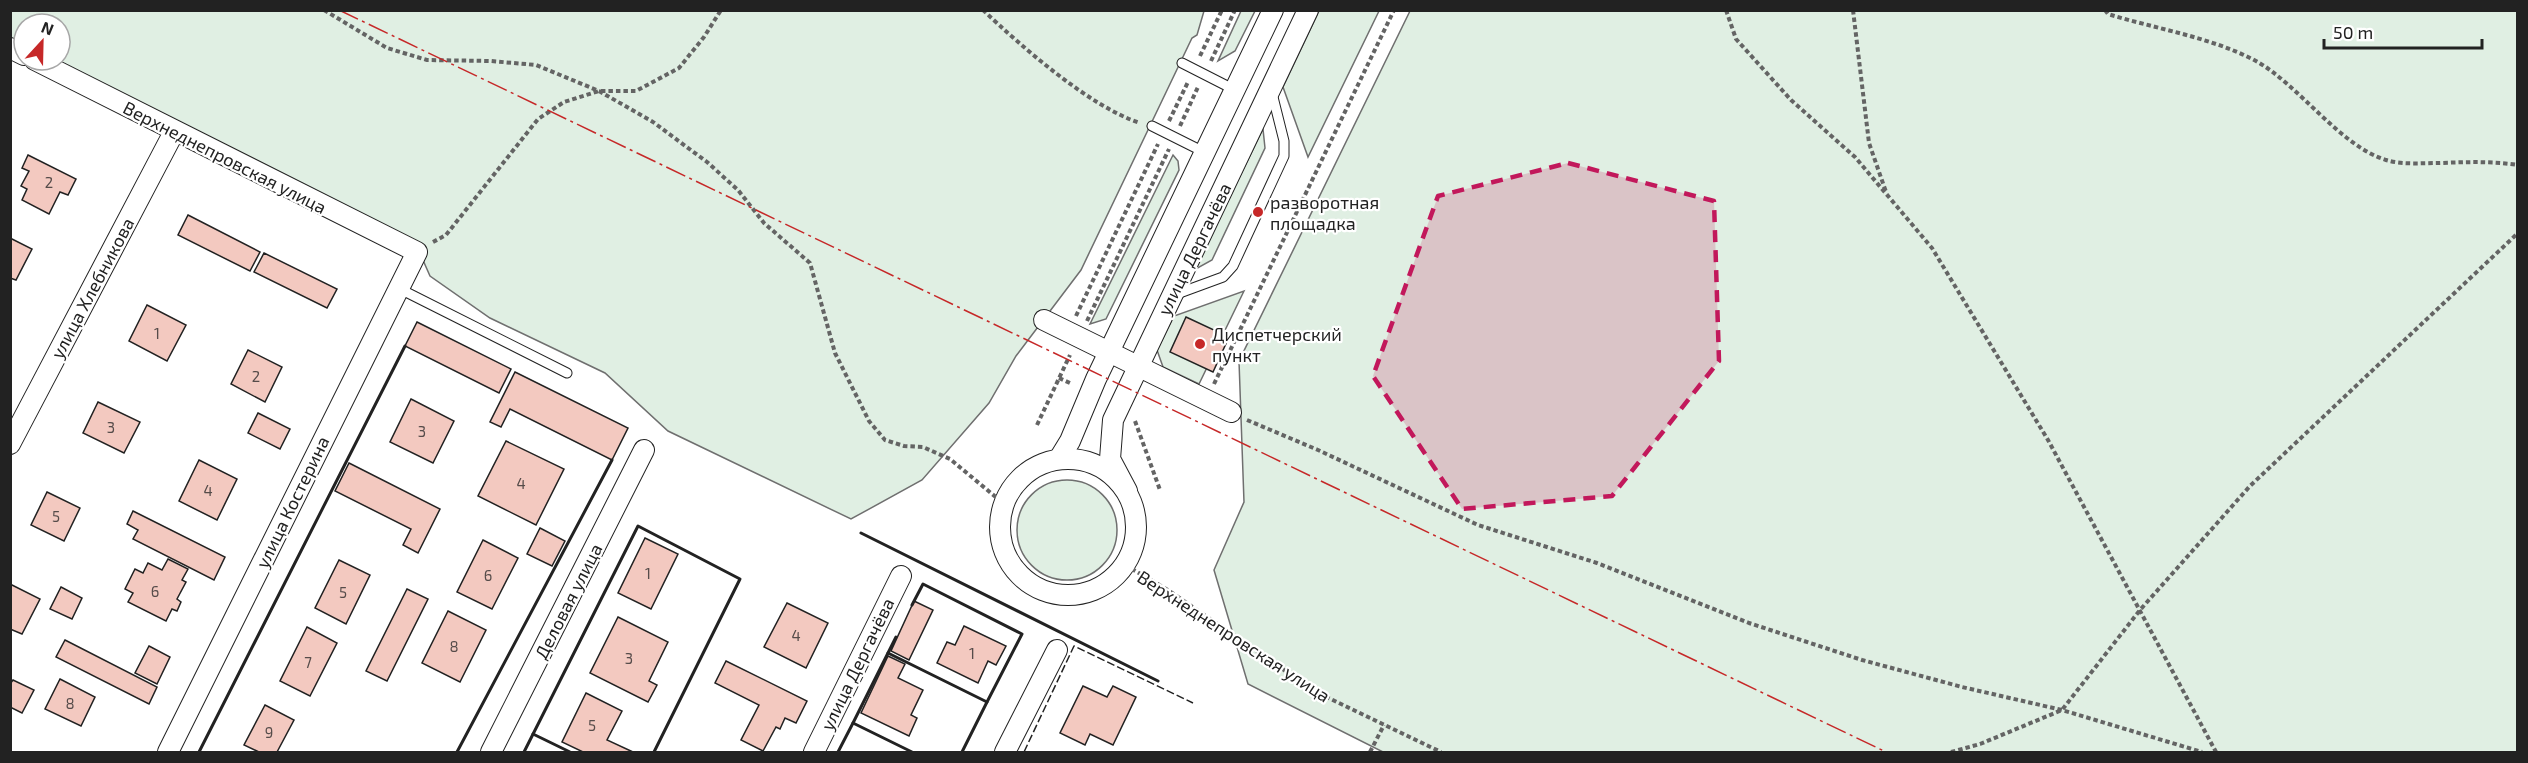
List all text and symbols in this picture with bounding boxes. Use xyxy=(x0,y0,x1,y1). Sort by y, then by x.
north arrow xyxy=(12,12,72,72)
scale bar xyxy=(2324,12,2482,50)
text: N xyxy=(39,17,57,39)
text: 50 m xyxy=(2333,21,2373,43)
street label: Верхнеднепровская улица xyxy=(120,96,330,218)
house number: 2 xyxy=(45,173,53,191)
street label: улица Дергачёва xyxy=(1152,179,1236,319)
place label: разворотная площадка xyxy=(1270,191,1379,234)
marker: разворотная площадка xyxy=(1251,205,1265,219)
street label: улица Хлебникова xyxy=(46,214,138,362)
place label: Диспетчерский пункт xyxy=(1212,323,1342,366)
house number: 1 xyxy=(154,324,160,342)
marker: Диспетчерский пункт xyxy=(1193,337,1207,351)
house number: 2 xyxy=(252,367,260,385)
house number: 3 xyxy=(107,418,115,436)
house number: 3 xyxy=(418,422,426,440)
street label: улица Костерина xyxy=(251,432,333,572)
house number: 4 xyxy=(516,474,526,492)
house number: 4 xyxy=(203,481,213,499)
house number: 5 xyxy=(52,507,60,525)
street label: Деловая улица xyxy=(529,540,607,662)
house number: 1 xyxy=(645,564,651,582)
street label: Верхнеднепровская улица xyxy=(1134,565,1334,707)
house number: 6 xyxy=(484,566,492,584)
house number: 6 xyxy=(151,582,159,600)
house number: 5 xyxy=(339,583,347,601)
street label: улица Дергачёва xyxy=(815,594,899,734)
house number: 4 xyxy=(791,626,801,644)
house number: 8 xyxy=(449,637,459,655)
house number: 1 xyxy=(969,644,975,662)
house number: 3 xyxy=(625,649,633,667)
house number: 7 xyxy=(304,653,312,671)
house number: 8 xyxy=(65,694,75,712)
house number: 5 xyxy=(588,716,596,734)
house number: 9 xyxy=(265,723,273,741)

